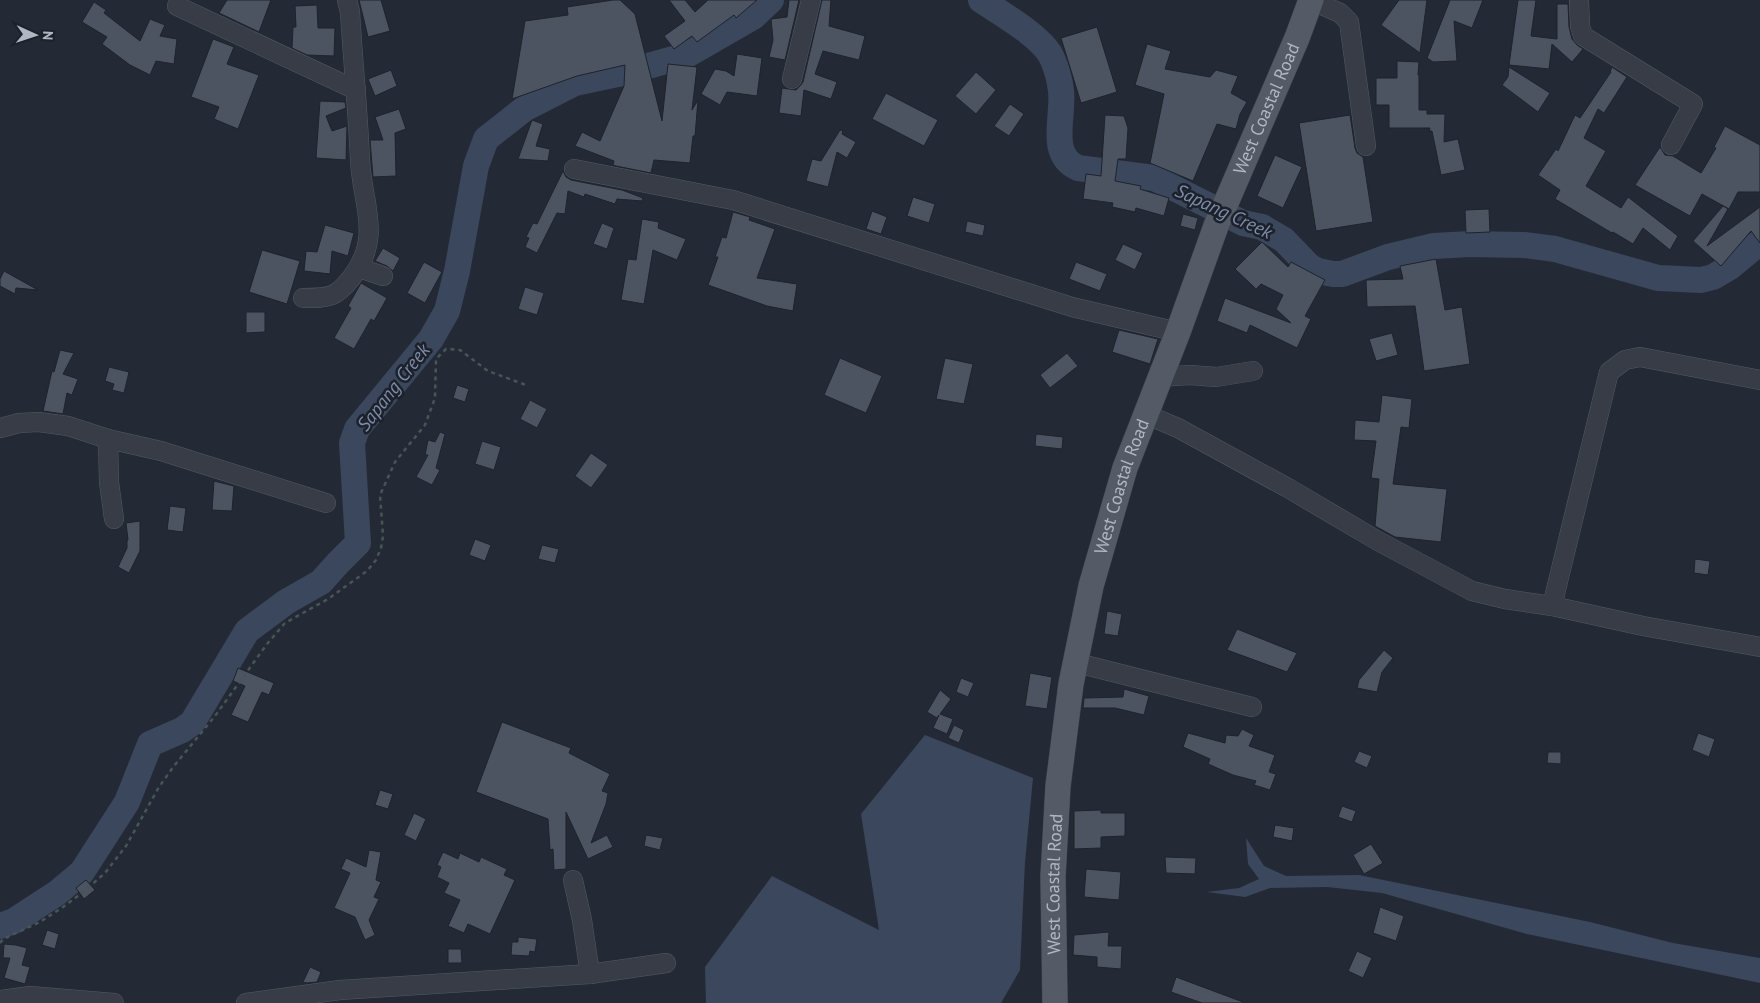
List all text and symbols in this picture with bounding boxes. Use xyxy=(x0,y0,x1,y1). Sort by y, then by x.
north arrow xyxy=(10,10,60,60)
text: N xyxy=(39,31,57,41)
street label: West Coastal Road xyxy=(1228,39,1304,178)
water label: Sapang Creek xyxy=(1172,178,1278,245)
water label: Sapang Creek xyxy=(351,337,436,436)
street label: West Coastal Road xyxy=(1089,416,1154,557)
street label: West Coastal Road xyxy=(1041,813,1067,955)

